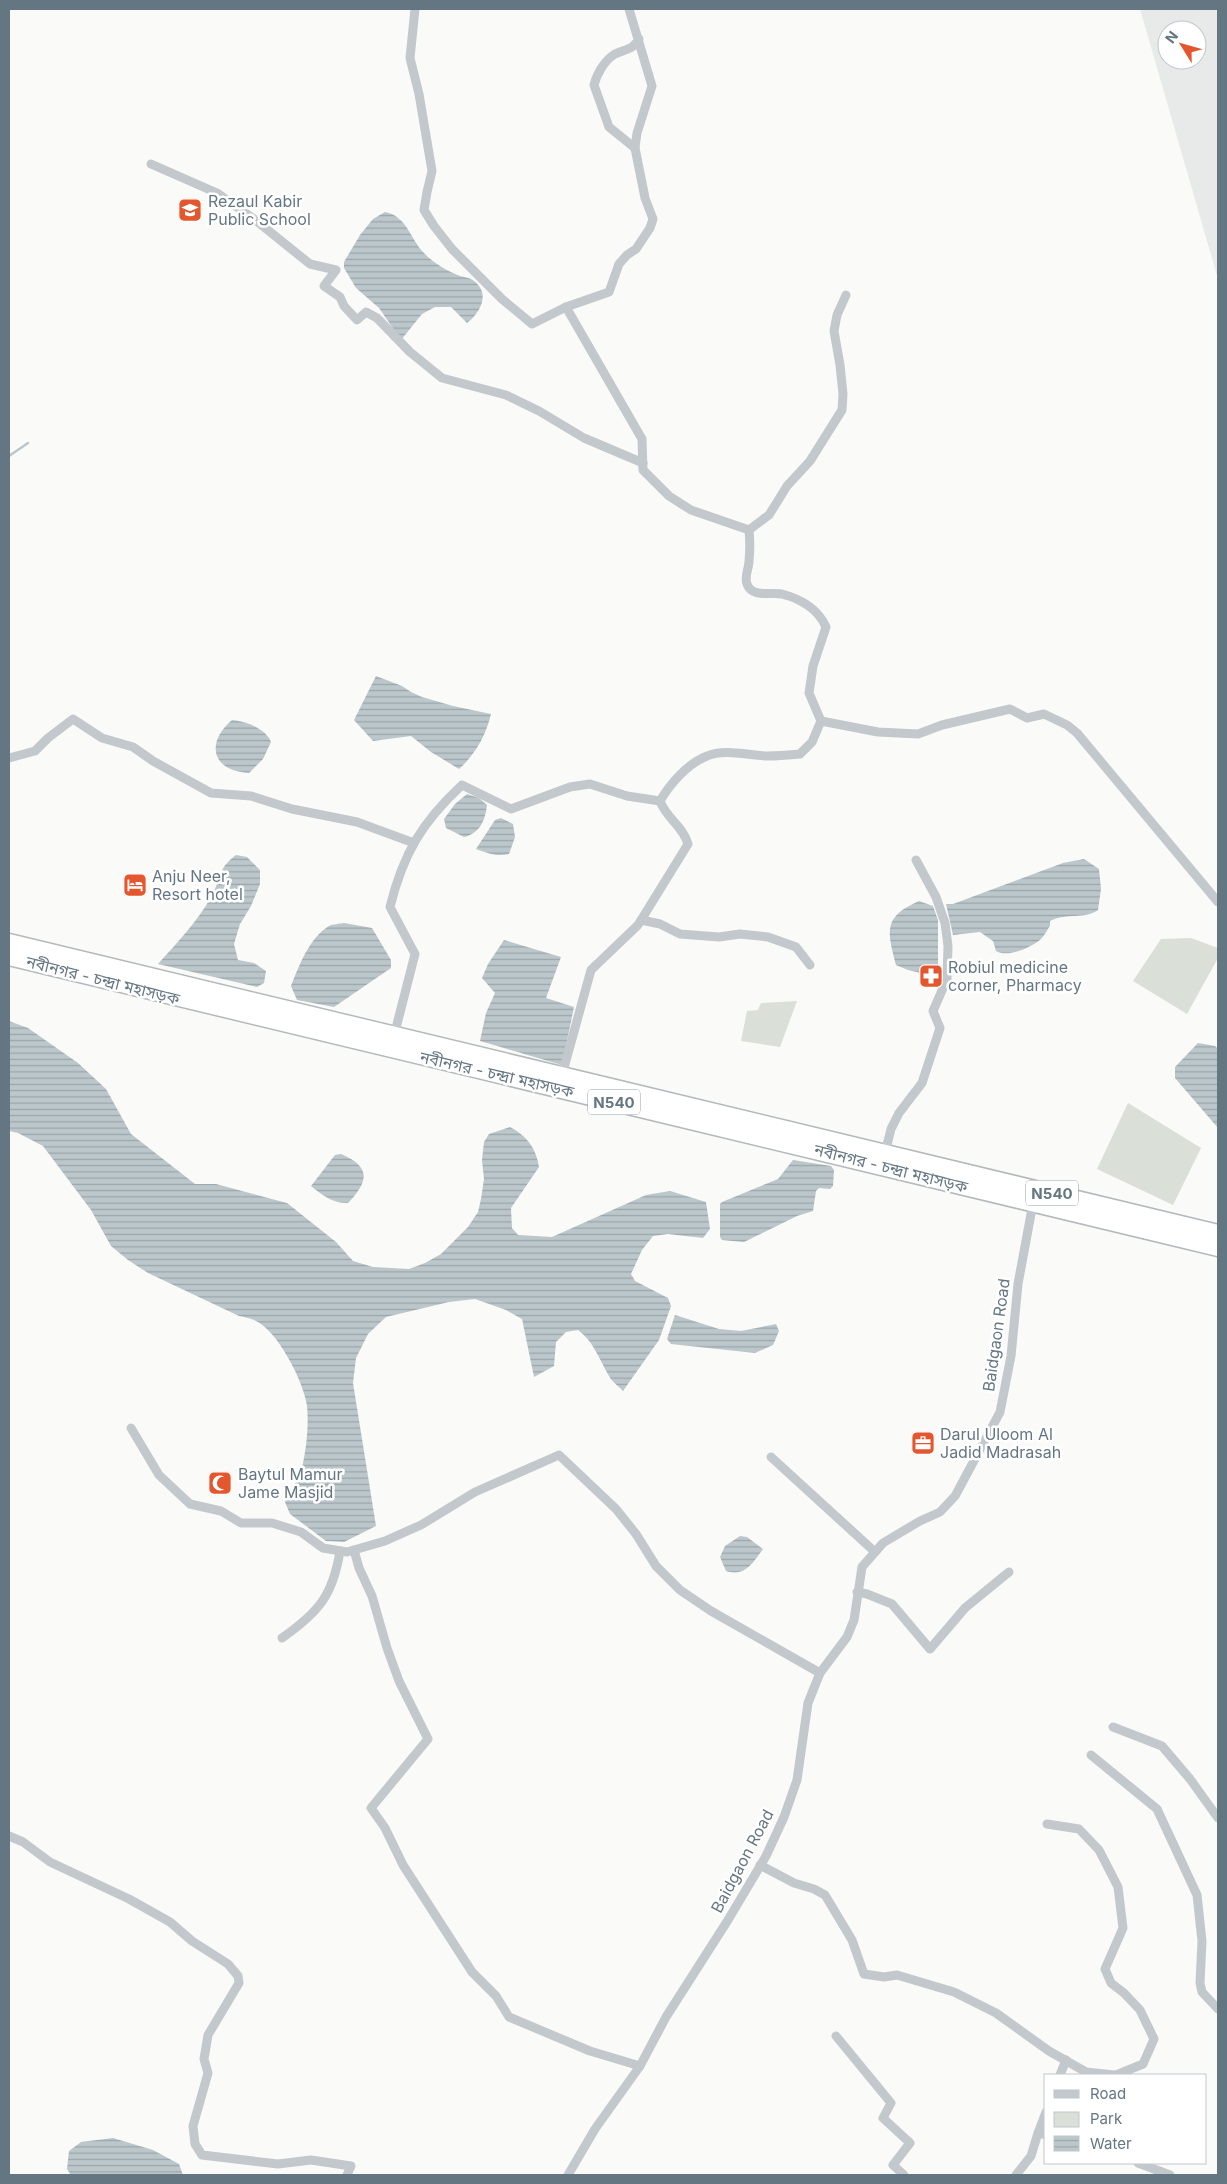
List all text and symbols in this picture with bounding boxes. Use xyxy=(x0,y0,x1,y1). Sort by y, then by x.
north arrow xyxy=(1157,20,1207,70)
text: N xyxy=(1161,27,1181,46)
place label: Rezaul Kabir Public School xyxy=(208,191,311,229)
school or university icon: Rezaul Kabir Public School xyxy=(177,197,203,223)
place label: Anju Neer, Resort hotel xyxy=(152,866,243,904)
hotel icon: Anju Neer, Resort hotel xyxy=(122,872,148,898)
street label: নবীনগর - চন্দ্রা মহাসড়ক xyxy=(23,951,183,1009)
place label: Robiul medicine corner, Pharmacy xyxy=(948,957,1082,995)
pharmacy icon: Robiul medicine corner, Pharmacy xyxy=(918,963,944,989)
street label: নবীনগর - চন্দ্রা মহাসড়ক xyxy=(417,1046,577,1102)
road number: N540 xyxy=(588,1090,640,1114)
street label: নবীনগর - চন্দ্রা মহাসড়ক xyxy=(811,1139,971,1197)
road number: N540 xyxy=(1026,1180,1078,1206)
street label: Baidgaon Road xyxy=(978,1277,1014,1393)
place label: Darul Uloom Al Jadid Madrasah xyxy=(940,1424,1061,1462)
office icon: Darul Uloom Al Jadid Madrasah xyxy=(910,1430,936,1456)
place label: Baytul Mamur Jame Masjid xyxy=(238,1464,342,1502)
mosque icon: Baytul Mamur Jame Masjid xyxy=(207,1470,233,1496)
street label: Baidgaon Road xyxy=(706,1806,778,1916)
legend xyxy=(1044,2074,1207,2164)
text: Road xyxy=(1090,2084,1126,2103)
text: Park xyxy=(1090,2109,1123,2128)
text: Water xyxy=(1090,2134,1132,2153)

